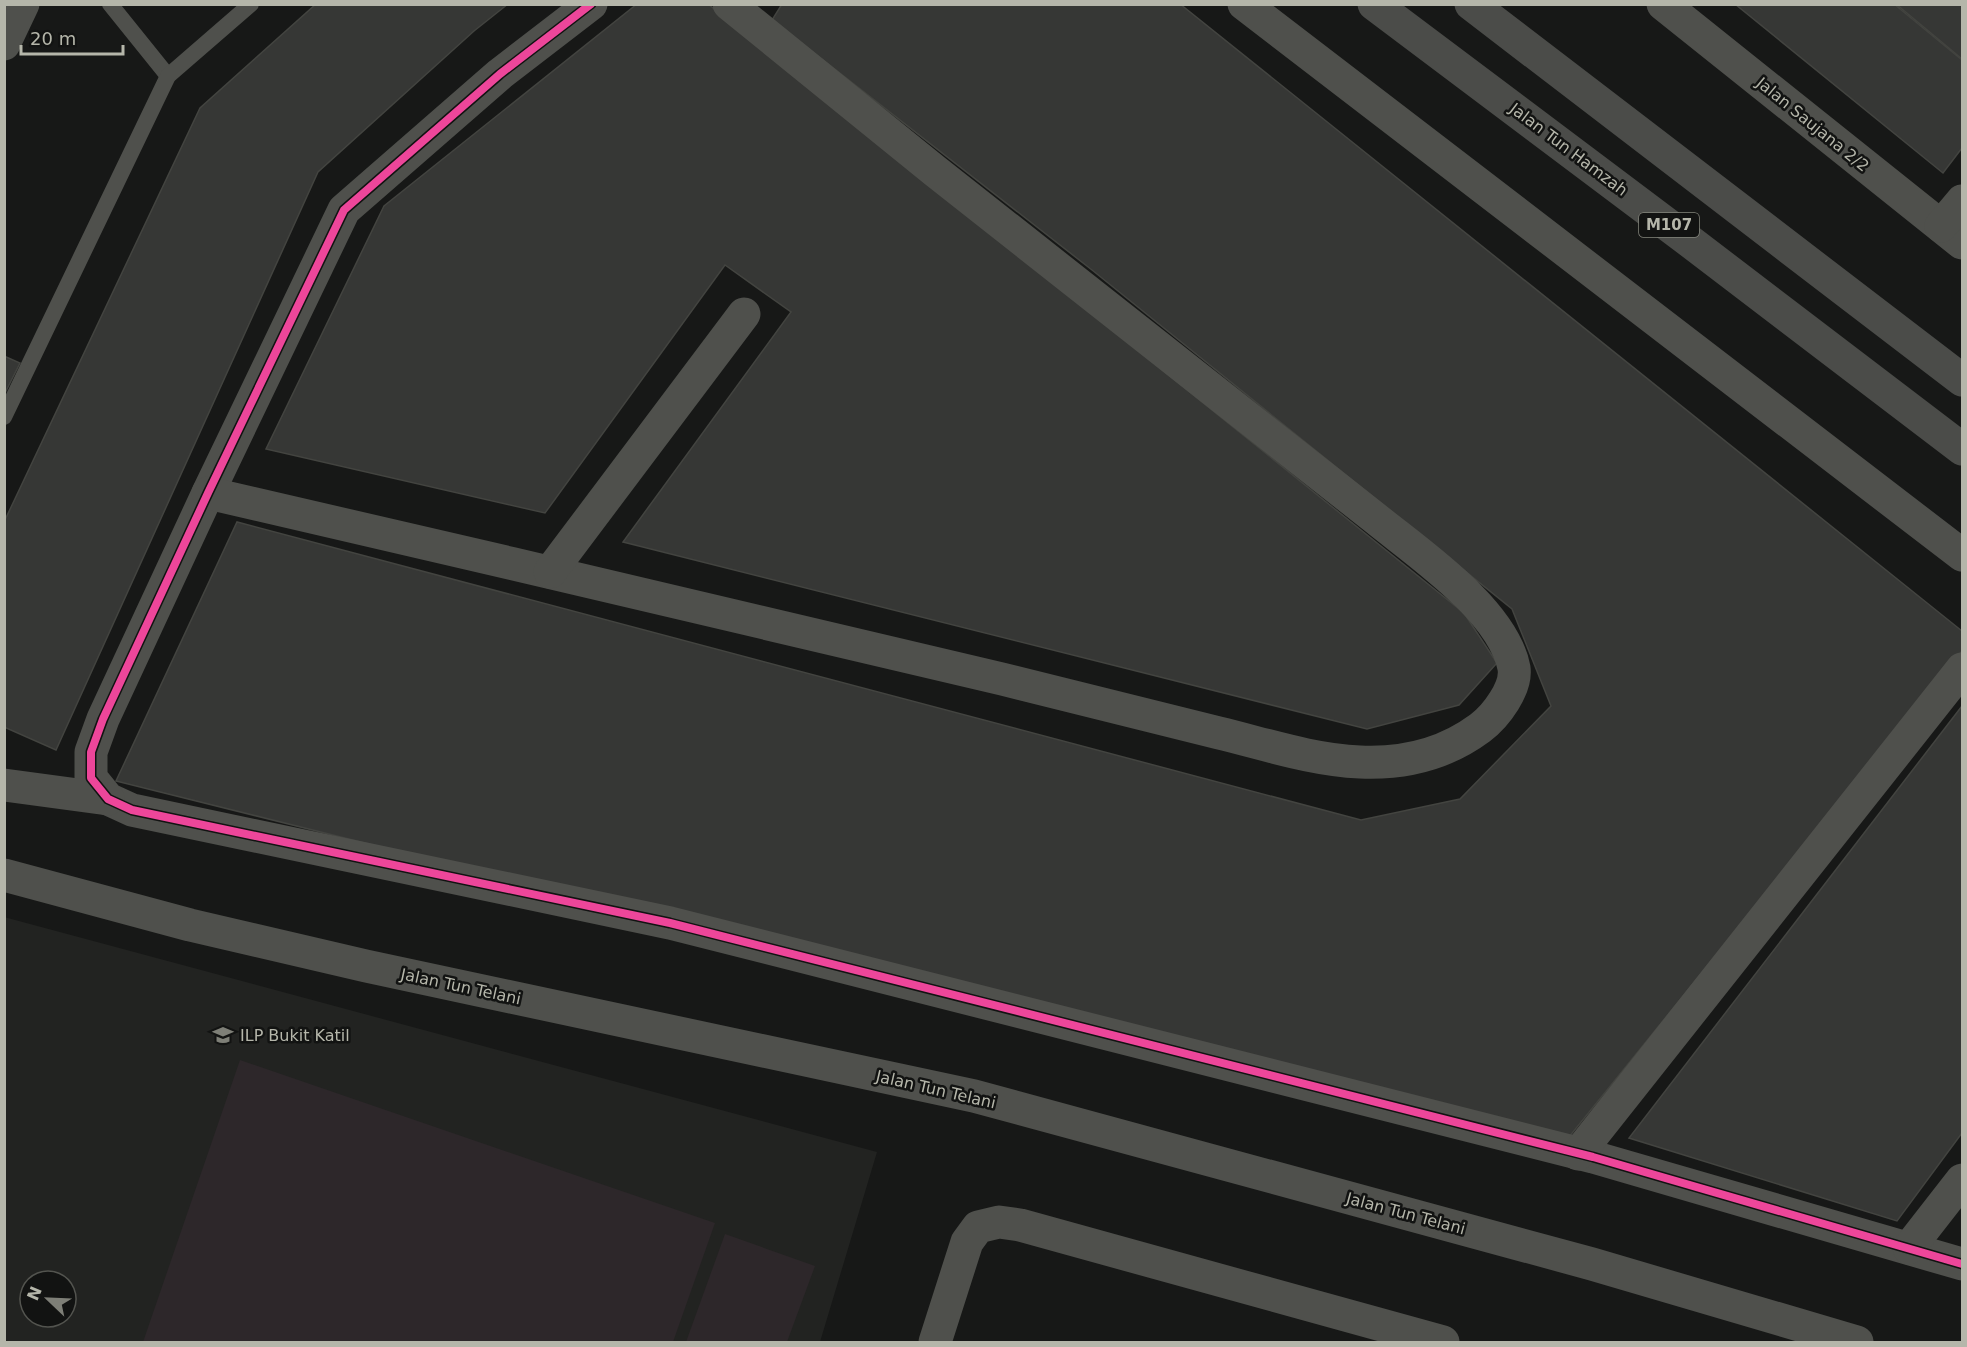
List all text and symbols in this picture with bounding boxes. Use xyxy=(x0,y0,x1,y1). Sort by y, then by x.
scale bar xyxy=(21,18,123,56)
text: 20 m xyxy=(30,28,76,49)
street label: Jalan Saujana 2/2 xyxy=(1752,73,1873,176)
street label: Jalan Tun Hamzah xyxy=(1505,98,1631,200)
road number: M107 xyxy=(1639,213,1699,237)
street label: Jalan Tun Telani xyxy=(398,964,523,1009)
school or university icon: ILP Bukit Katil xyxy=(211,1023,235,1047)
place label: ILP Bukit Katil xyxy=(240,1026,350,1045)
street label: Jalan Tun Telani xyxy=(873,1066,998,1113)
street label: Jalan Tun Telani xyxy=(1343,1188,1467,1239)
north arrow xyxy=(18,1269,78,1329)
text: N xyxy=(23,1283,46,1303)

